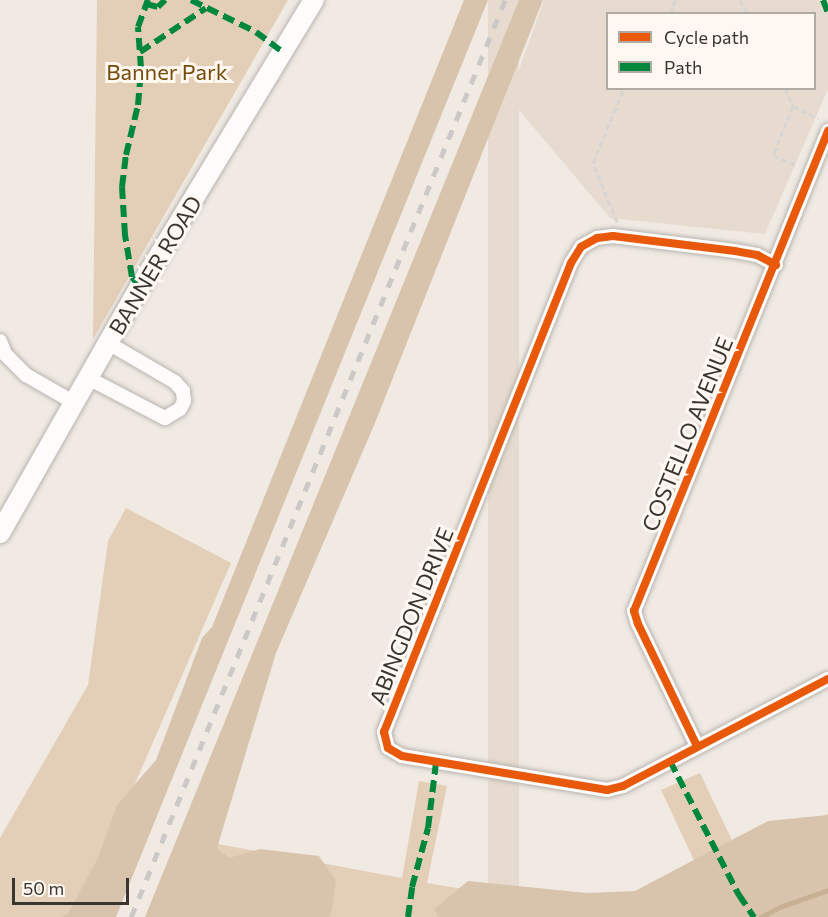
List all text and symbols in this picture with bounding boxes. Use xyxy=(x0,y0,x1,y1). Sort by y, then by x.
legend xyxy=(606,12,816,90)
text: Cycle path xyxy=(664,26,749,48)
text: Path xyxy=(664,56,702,78)
park label: Banner Park xyxy=(106,59,228,85)
street label: BANNER ROAD xyxy=(103,191,207,339)
street label: COSTELLO AVENUE xyxy=(636,333,738,535)
street label: ABINGDON DRIVE xyxy=(363,524,459,708)
scale bar xyxy=(15,866,132,904)
text: 50 m xyxy=(23,877,64,899)

